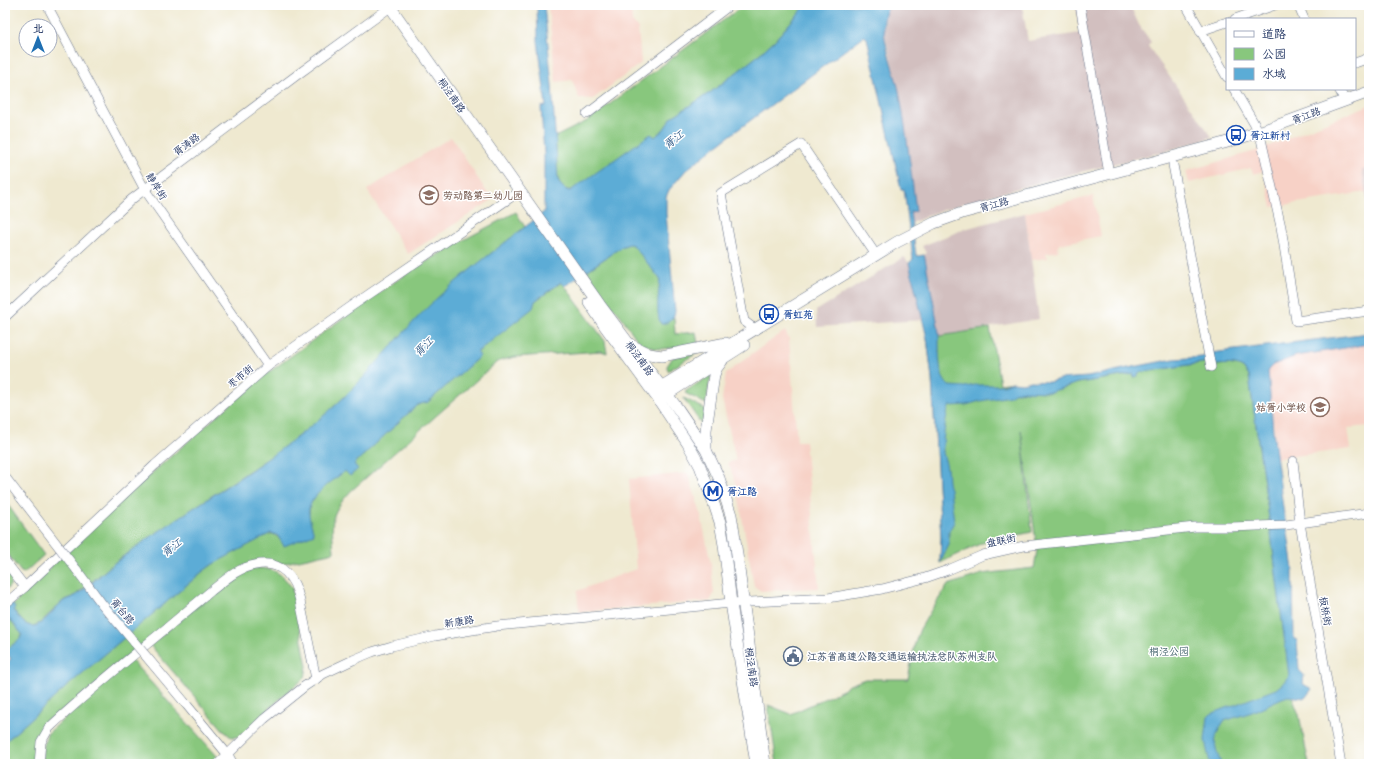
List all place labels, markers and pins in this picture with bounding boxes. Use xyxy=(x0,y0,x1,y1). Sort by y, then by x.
bus stop icon: 胥江新村 xyxy=(1225,124,1247,146)
place label: 胥江新村 xyxy=(1250,128,1290,142)
school or university icon: 劳动路第二幼儿园 xyxy=(418,184,440,206)
place label: 劳动路第二幼儿园 xyxy=(443,188,523,202)
bus stop icon: 胥虹苑 xyxy=(758,303,780,325)
place label: 胥虹苑 xyxy=(783,307,813,321)
school or university icon: 姑胥小学校 xyxy=(1309,396,1331,418)
place label: 姑胥小学校 xyxy=(1256,400,1306,414)
metro station icon: 胥江路 xyxy=(702,480,724,502)
place label: 胥江路 xyxy=(727,484,757,498)
public building icon: 江苏省高速公路交通运输执法总队苏州支队 xyxy=(782,645,804,667)
place label: 江苏省高速公路交通运输执法总队苏州支队 xyxy=(807,649,997,663)

